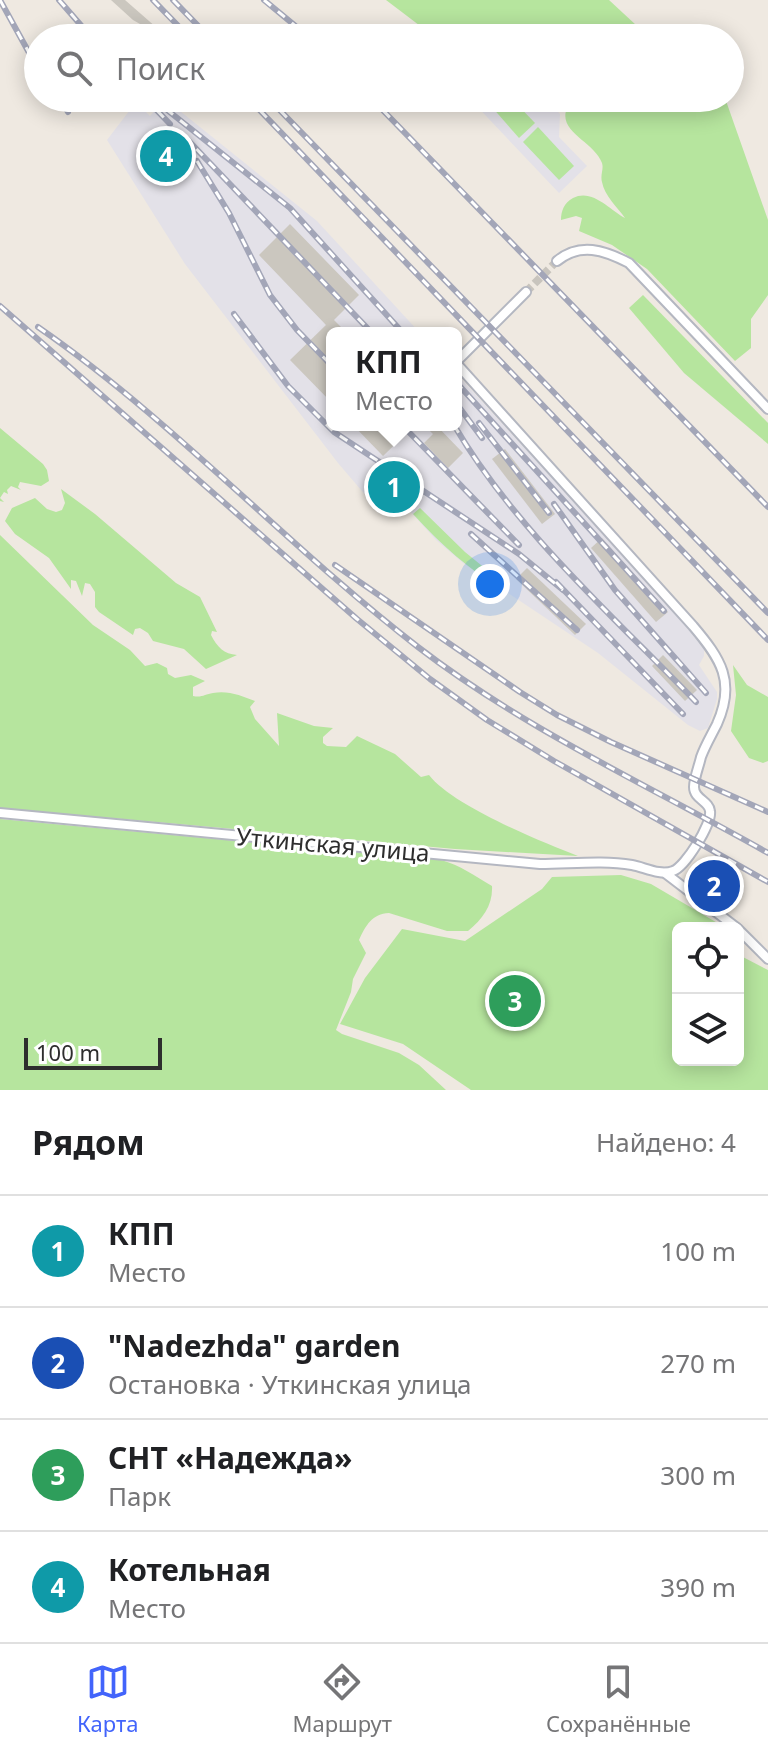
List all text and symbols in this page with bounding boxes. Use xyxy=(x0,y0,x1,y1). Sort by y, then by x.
search box xyxy=(24,24,744,112)
icon: search xyxy=(52,46,96,90)
text: Поиск xyxy=(116,48,205,89)
pin: 4 xyxy=(140,126,192,186)
popup xyxy=(326,327,462,431)
text: КПП xyxy=(355,341,422,382)
text: Место xyxy=(355,382,433,418)
pin: 1 xyxy=(368,457,420,517)
your location xyxy=(470,564,510,604)
street label: Уткинская улица xyxy=(235,819,431,869)
pin: 2 xyxy=(688,856,740,916)
map controls xyxy=(672,922,744,1066)
button: locate xyxy=(672,922,744,994)
pin: 3 xyxy=(489,971,541,1031)
button: layers xyxy=(672,994,744,1066)
scale bar xyxy=(24,1034,162,1070)
text: 100 m xyxy=(36,1037,100,1067)
text: Рядом xyxy=(32,1119,145,1165)
text: Найдено: 4 xyxy=(596,1124,736,1160)
text: КПП xyxy=(108,1213,175,1254)
text: 1 xyxy=(51,1233,65,1269)
text: 100 m xyxy=(660,1233,736,1269)
text: Место xyxy=(108,1254,186,1290)
text: "Nadezhda" garden xyxy=(108,1325,401,1366)
text: 2 xyxy=(51,1345,65,1381)
text: 270 m xyxy=(660,1345,736,1381)
text: Остановка · Уткинская улица xyxy=(108,1366,472,1402)
text: СНТ «Надежда» xyxy=(108,1437,352,1478)
text: 3 xyxy=(51,1457,65,1493)
text: 300 m xyxy=(660,1457,736,1493)
text: Парк xyxy=(108,1478,171,1514)
text: Котельная xyxy=(108,1549,271,1590)
text: 4 xyxy=(51,1569,65,1605)
text: 390 m xyxy=(660,1569,736,1605)
text: Место xyxy=(108,1590,186,1626)
tab: Карта xyxy=(77,1660,138,1738)
tab: Маршрут xyxy=(292,1660,392,1738)
tab: Сохранённые xyxy=(546,1660,691,1738)

